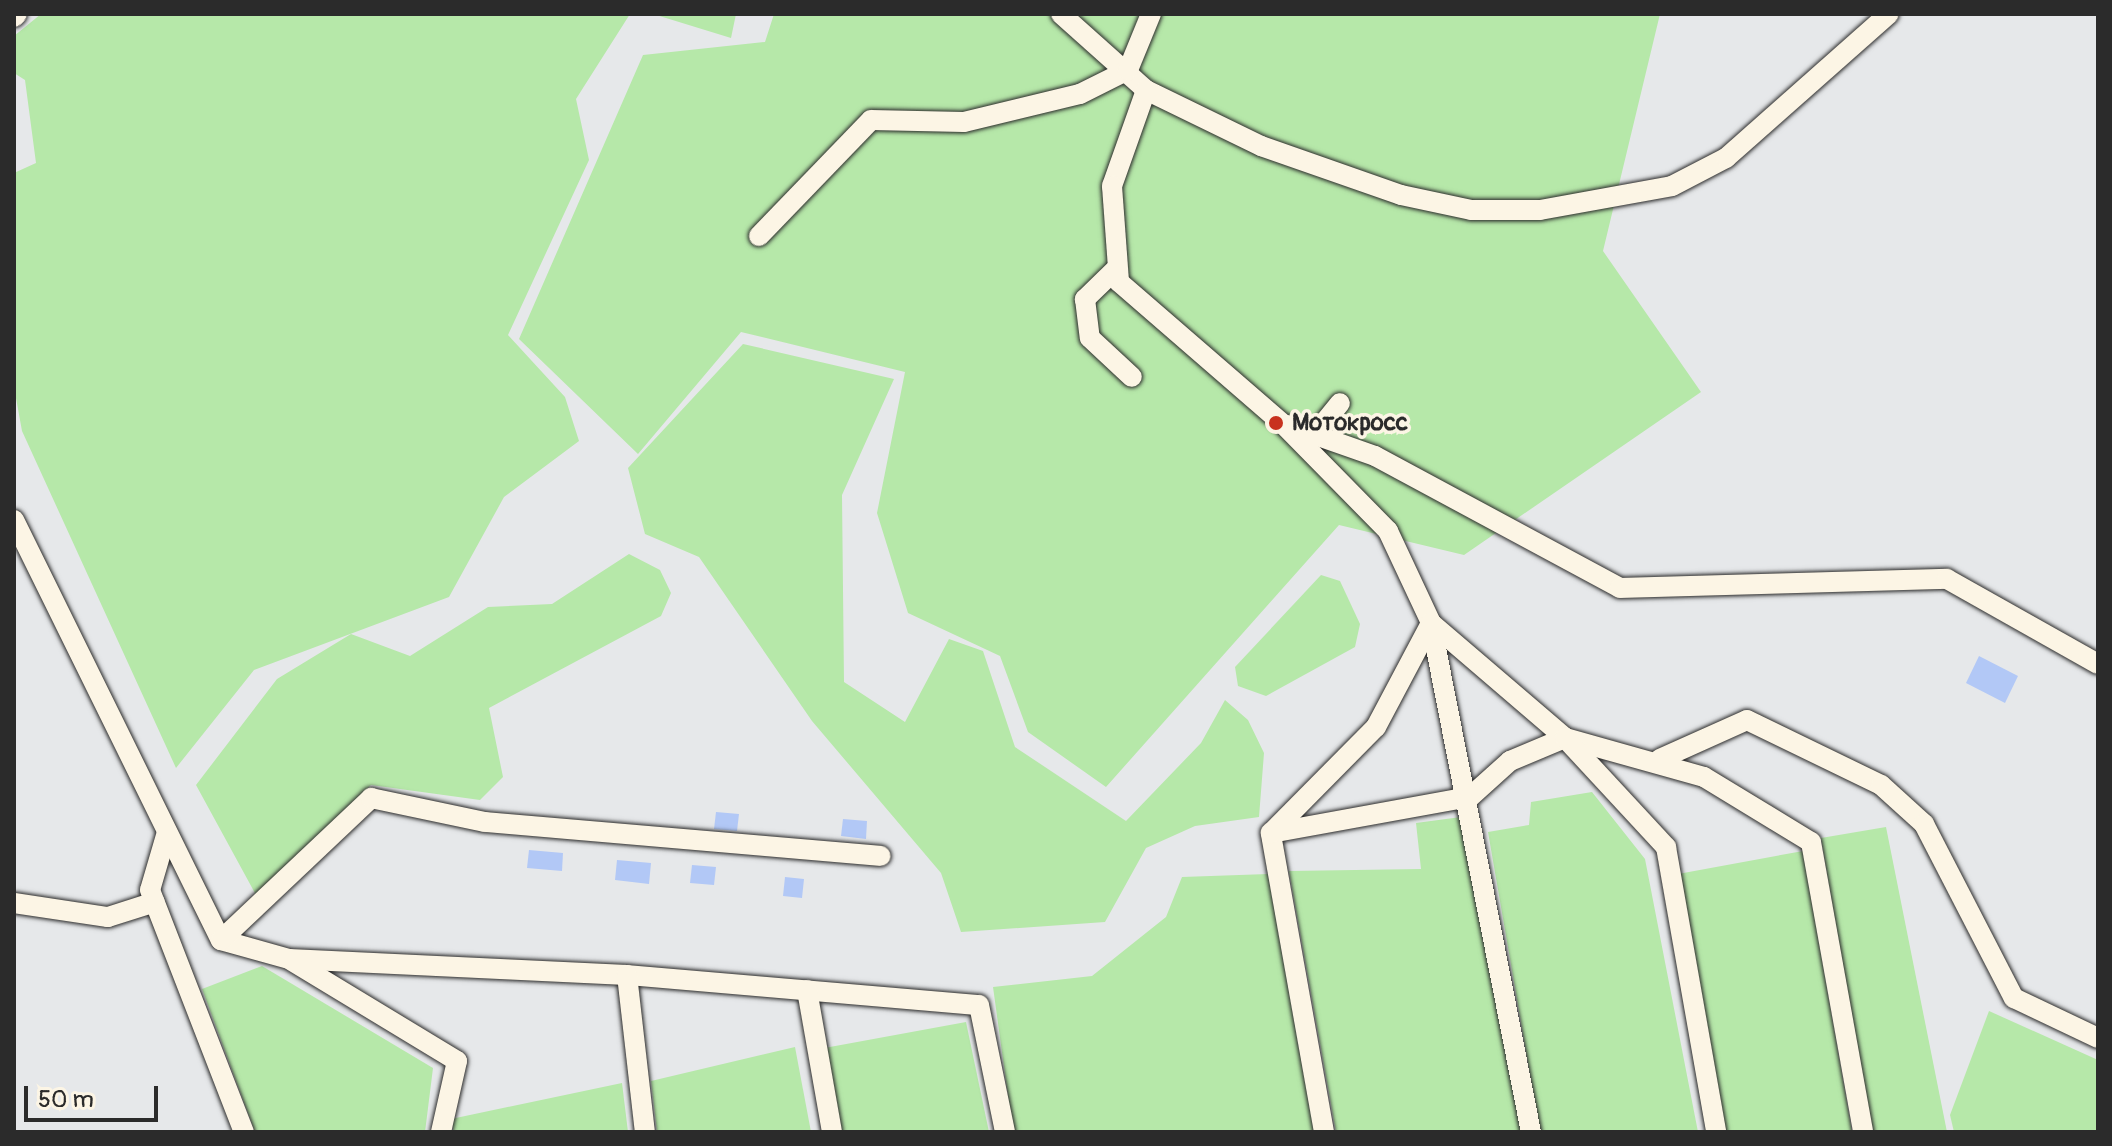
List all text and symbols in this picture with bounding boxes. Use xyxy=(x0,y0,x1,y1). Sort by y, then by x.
place label: Мотокросс xyxy=(1292,409,1408,437)
marker: Мотокросс xyxy=(1267,414,1285,432)
scale bar xyxy=(28,1070,162,1120)
text: 50 m xyxy=(38,1085,94,1114)

